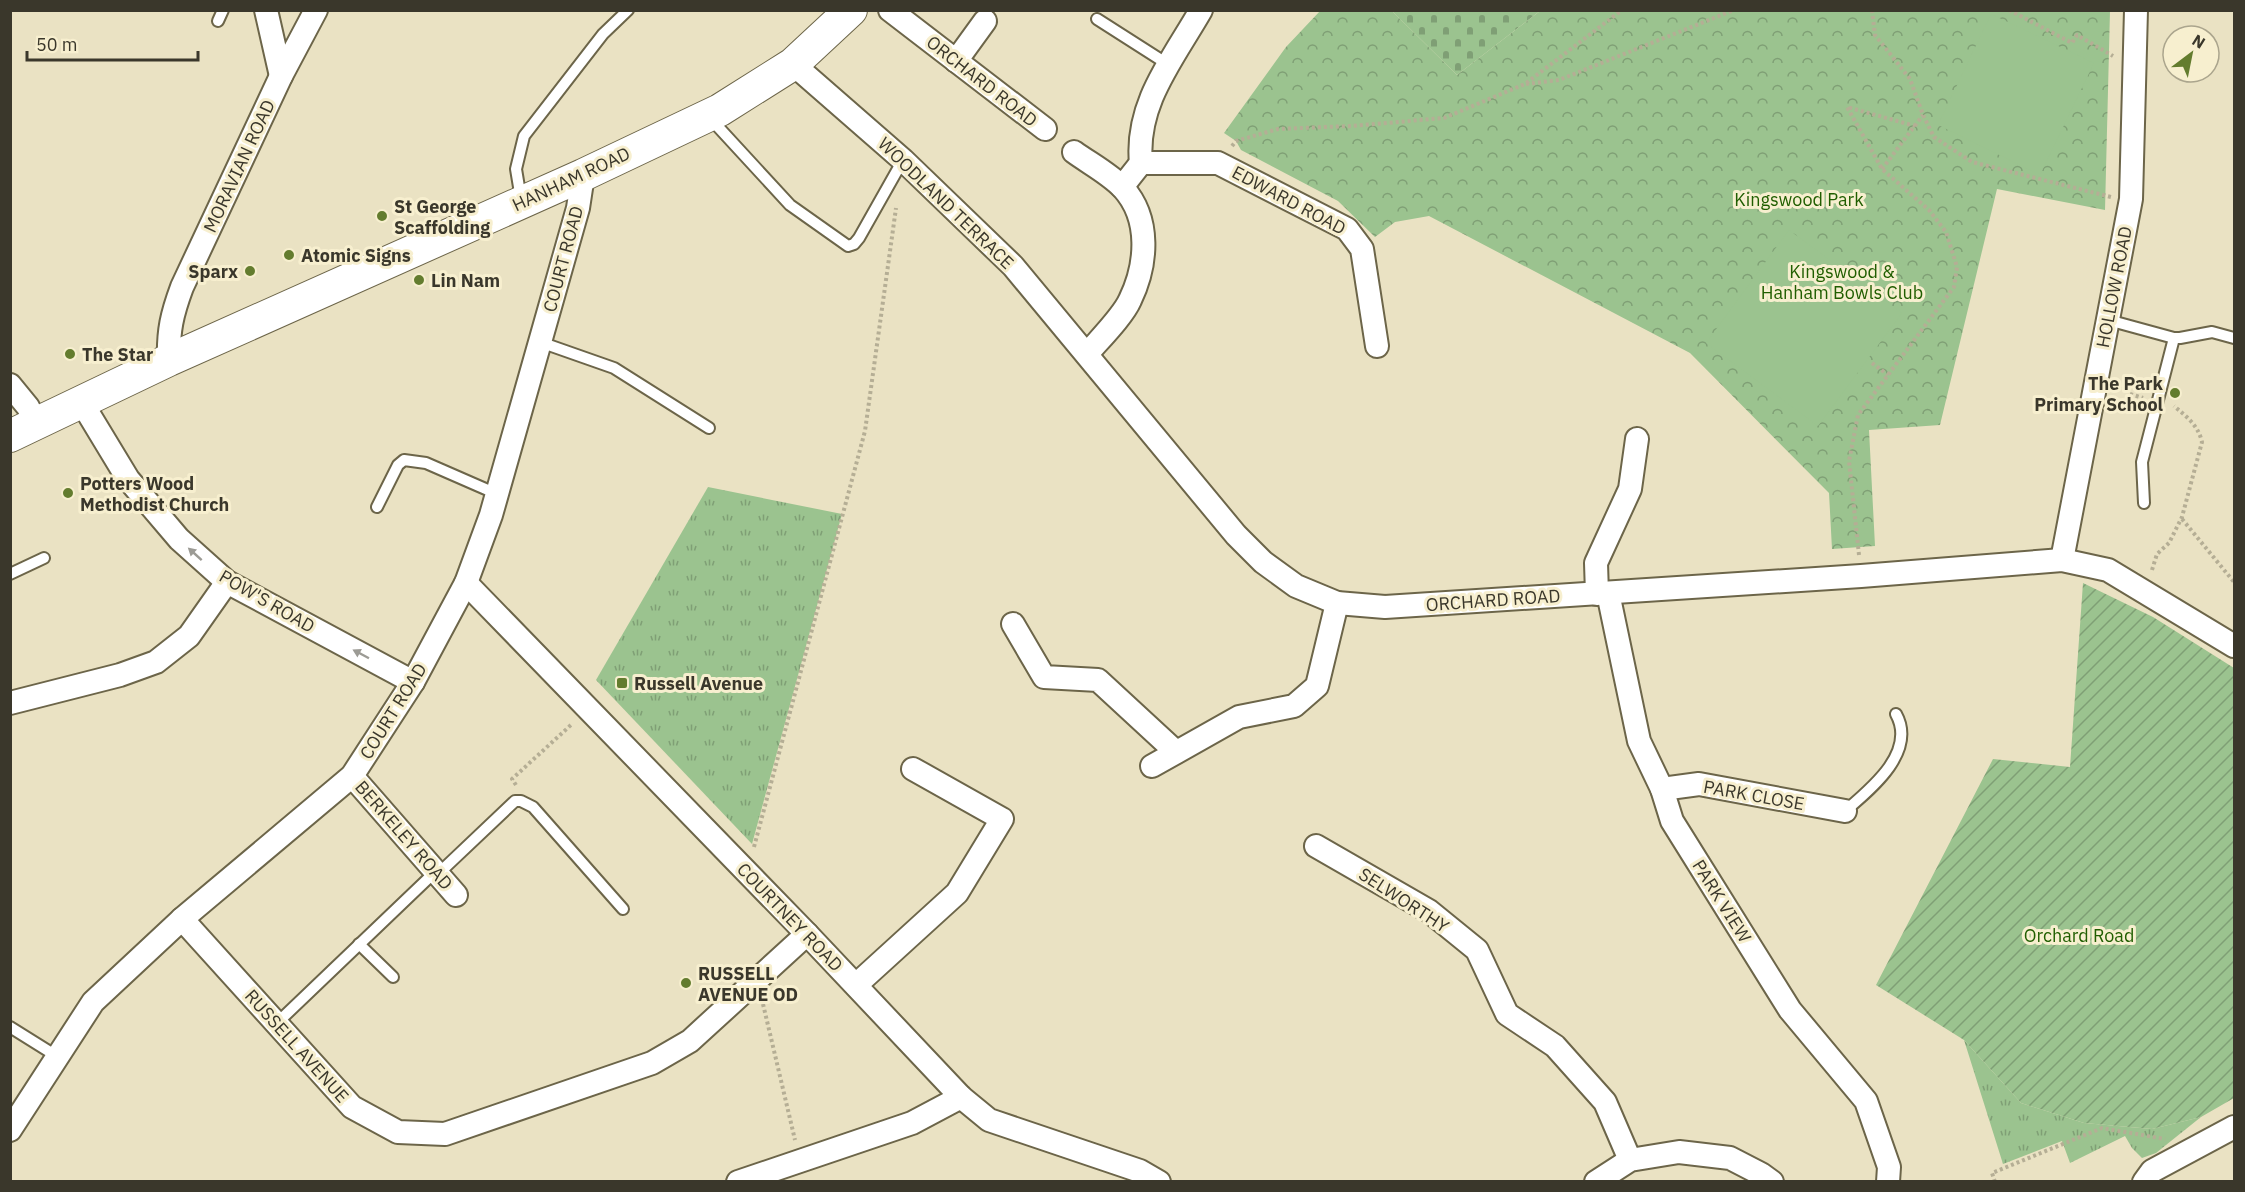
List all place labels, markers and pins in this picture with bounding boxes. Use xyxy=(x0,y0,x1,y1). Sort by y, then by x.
place label: St George Scaffolding xyxy=(394,195,490,239)
marker: St George Scaffolding xyxy=(375,209,389,223)
place label: Atomic Signs xyxy=(301,244,411,267)
marker: Atomic Signs xyxy=(282,248,296,262)
place label: Sparx xyxy=(188,260,238,283)
marker: Sparx xyxy=(243,264,257,278)
place label: Lin Nam xyxy=(431,269,500,292)
marker: Lin Nam xyxy=(412,273,426,287)
place label: The Star xyxy=(82,343,153,366)
marker: The Star xyxy=(63,347,77,361)
place label: The Park Primary School xyxy=(2034,372,2164,416)
marker: The Park Primary School xyxy=(2168,386,2182,400)
place label: Potters Wood Methodist Church xyxy=(80,472,229,516)
marker: Potters Wood Methodist Church xyxy=(61,486,75,500)
place label: Russell Avenue xyxy=(634,672,763,695)
marker: Russell Avenue xyxy=(615,676,629,690)
place label: RUSSELL AVENUE OD xyxy=(698,962,798,1006)
marker: RUSSELL AVENUE OD xyxy=(679,976,693,990)

